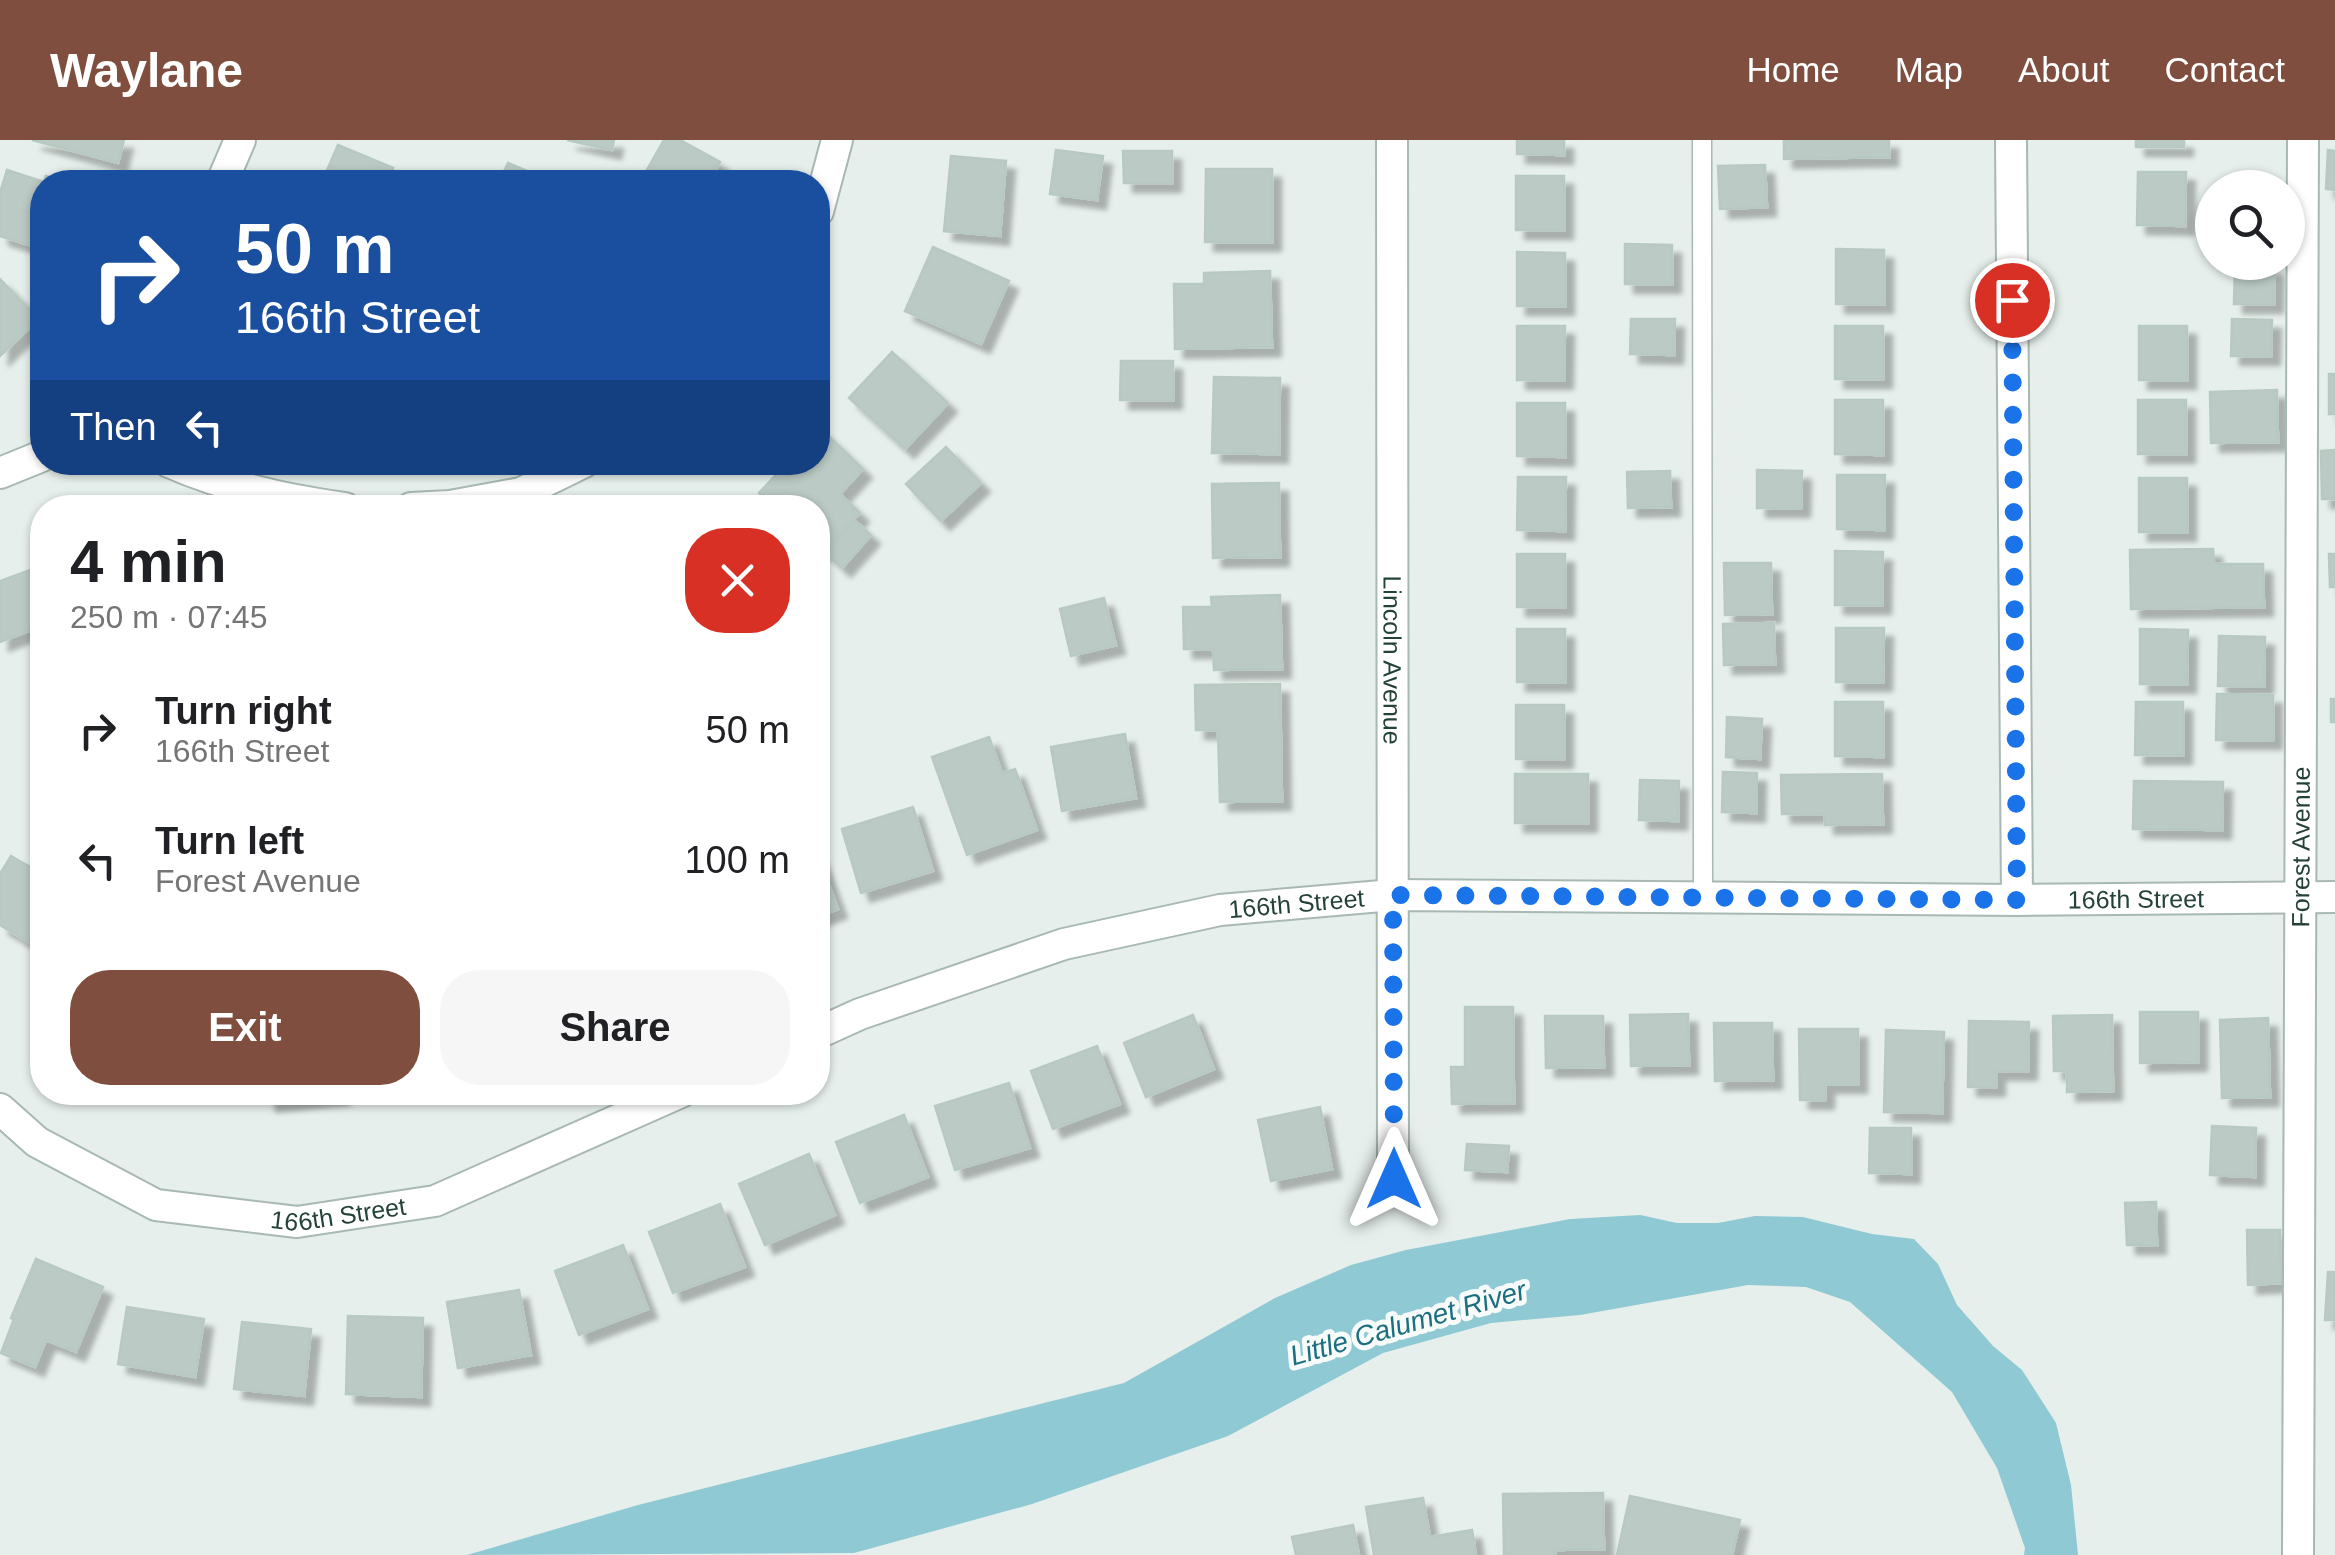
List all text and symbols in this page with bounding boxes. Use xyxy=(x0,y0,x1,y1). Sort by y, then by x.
text: Waylane xyxy=(50,44,243,97)
text: Home xyxy=(1746,50,1840,89)
text: Map xyxy=(1895,50,1963,89)
text: About xyxy=(2018,50,2109,89)
text: Contact xyxy=(2164,50,2285,89)
map controls xyxy=(2195,170,2305,280)
button: search xyxy=(2195,170,2305,280)
icon: right xyxy=(70,210,200,340)
text: 50 m xyxy=(235,210,395,288)
pin xyxy=(1970,258,2055,343)
icon: arrive xyxy=(1985,273,2040,328)
text: 166th Street xyxy=(235,292,480,343)
icon: left xyxy=(177,400,232,455)
text: Then xyxy=(70,406,157,448)
text: 4 min xyxy=(70,528,227,595)
button: close xyxy=(685,528,790,633)
street label: Lincoln Avenue xyxy=(1378,575,1407,745)
text: 250 m · 07:45 xyxy=(70,599,267,635)
text: Turn right xyxy=(155,690,332,732)
icon: right xyxy=(70,703,125,758)
text: 50 m xyxy=(706,709,790,751)
text: 166th Street xyxy=(155,733,329,769)
street label: Forest Avenue xyxy=(2286,767,2315,927)
text: Turn left xyxy=(155,820,304,862)
icon: left xyxy=(70,833,125,888)
text: 100 m xyxy=(684,839,790,881)
text: Forest Avenue xyxy=(155,863,361,899)
street label: 166th Street xyxy=(1227,884,1365,923)
street label: 166th Street xyxy=(2068,884,2204,914)
button: Exit xyxy=(70,970,420,1085)
button: Share xyxy=(440,970,790,1085)
position arrow xyxy=(1342,1127,1446,1231)
street label: 166th Street xyxy=(269,1192,408,1236)
water label: Little Calumet River xyxy=(1286,1274,1531,1372)

